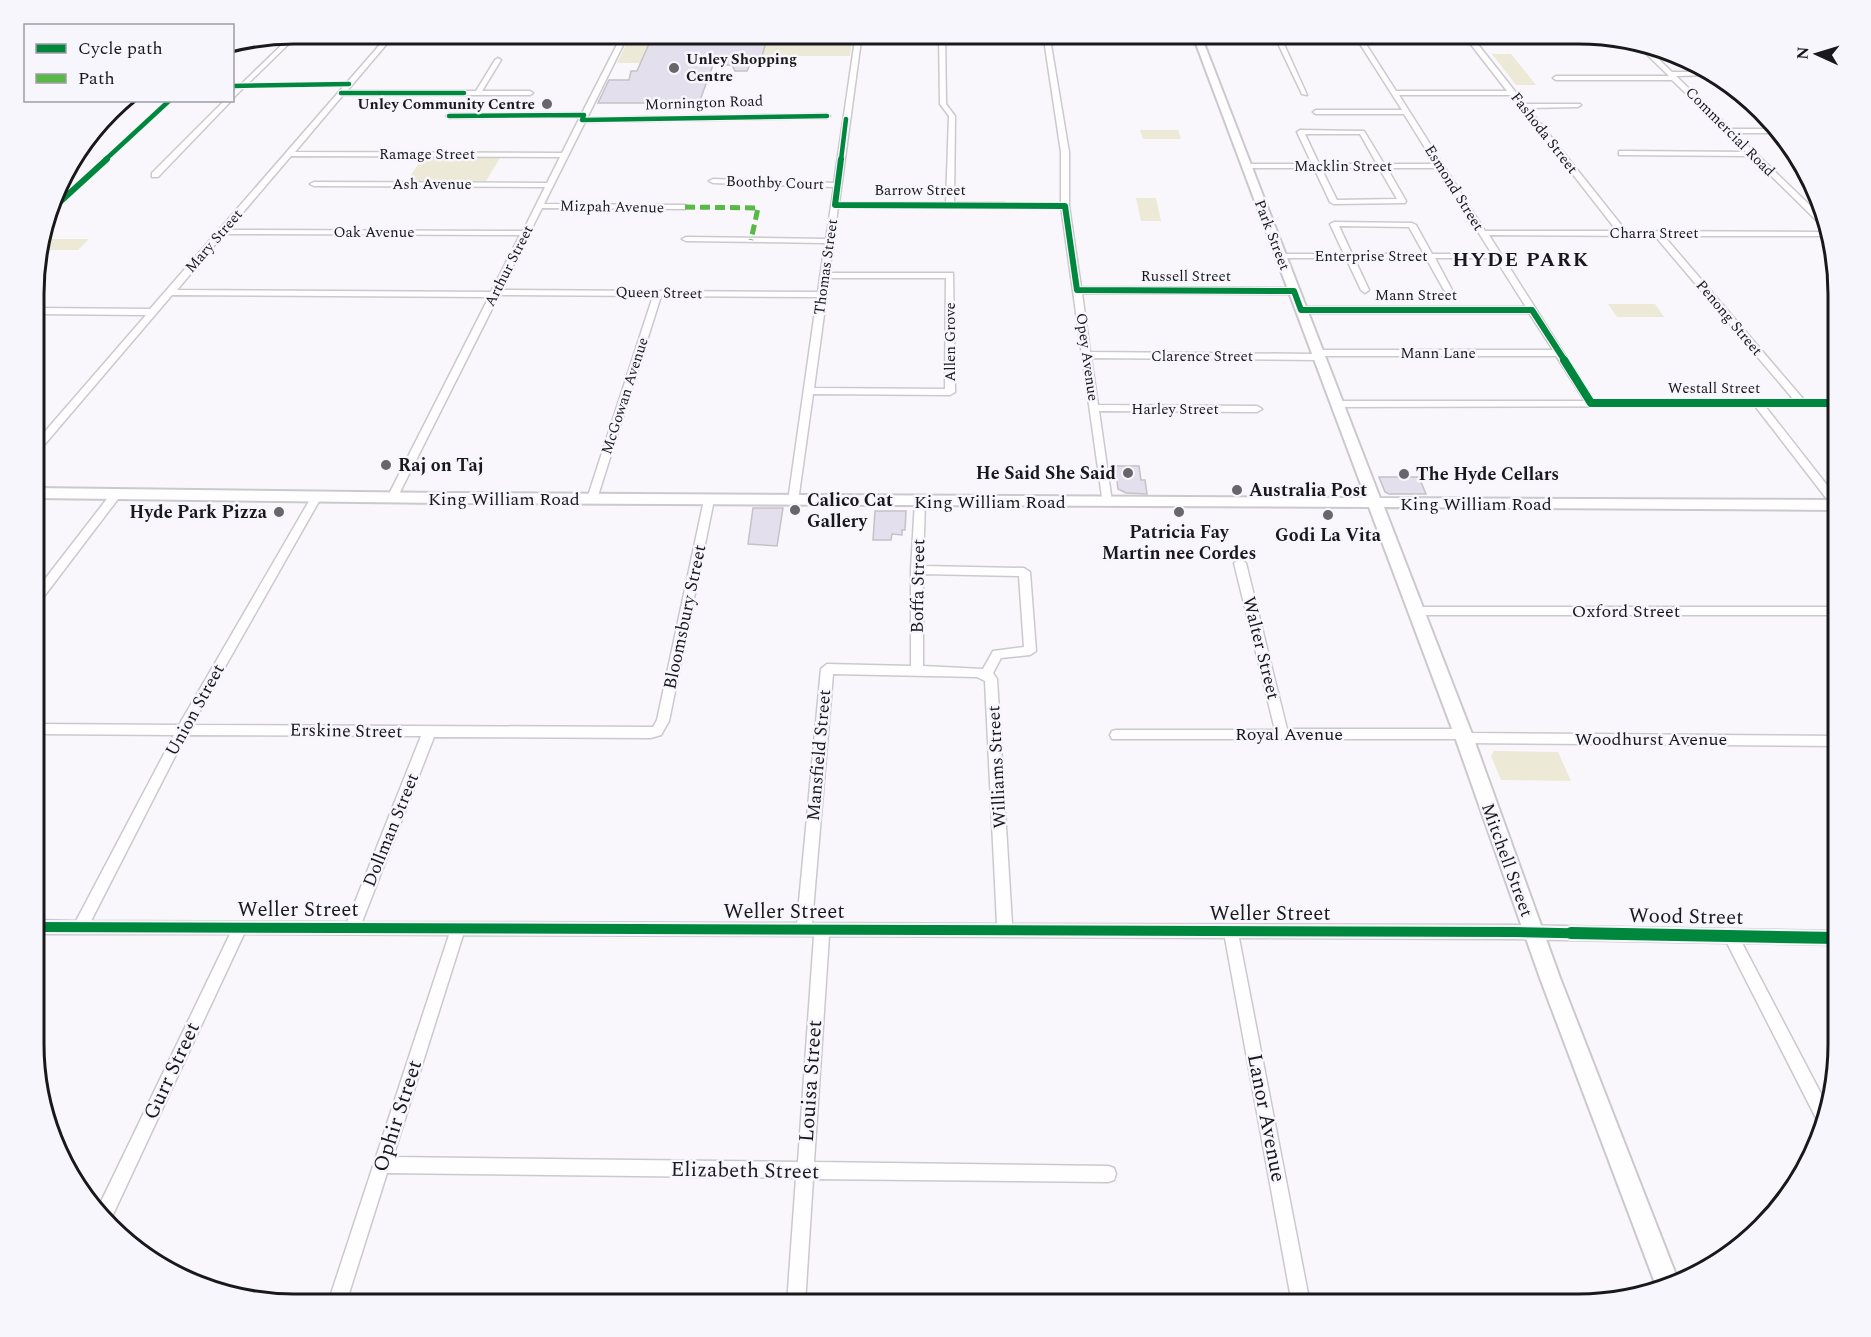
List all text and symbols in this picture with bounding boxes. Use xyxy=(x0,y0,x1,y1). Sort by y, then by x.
legend xyxy=(24,24,234,102)
north arrow xyxy=(1787,24,1847,84)
text: Cycle path xyxy=(78,35,163,62)
text: N xyxy=(1791,46,1815,60)
place label: Unley Shopping Centre xyxy=(686,48,797,88)
marker: Unley Shopping Centre xyxy=(667,61,681,75)
text: Path xyxy=(78,65,115,92)
street label: Commercial Road xyxy=(1680,82,1780,182)
street label: Fashoda Street xyxy=(1505,87,1583,179)
street label: Mornington Road xyxy=(644,89,764,117)
place label: Unley Community Centre xyxy=(357,93,535,116)
marker: Unley Community Centre xyxy=(540,97,554,111)
street label: Esmond Street xyxy=(1418,141,1490,235)
street label: Ramage Street xyxy=(379,143,475,166)
street label: Macklin Street xyxy=(1294,155,1392,178)
street label: Boothby Court xyxy=(726,170,824,196)
street label: Ash Avenue xyxy=(392,173,472,196)
street label: Barrow Street xyxy=(874,179,966,202)
street label: Mizpah Avenue xyxy=(560,195,664,219)
street label: Park Street xyxy=(1248,196,1296,274)
street label: Mary Street xyxy=(180,204,248,278)
street label: Thomas Street xyxy=(808,218,844,316)
street label: Oak Avenue xyxy=(333,221,415,244)
street label: Arthur Street xyxy=(479,221,539,311)
street label: Charra Street xyxy=(1609,222,1699,245)
street label: Enterprise Street xyxy=(1314,245,1428,268)
district label: HYDE PARK xyxy=(1452,245,1590,275)
street label: Russell Street xyxy=(1141,265,1231,288)
street label: Penong Street xyxy=(1690,275,1768,361)
street label: Queen Street xyxy=(615,281,703,305)
street label: Mann Street xyxy=(1375,284,1457,307)
street label: Allen Grove xyxy=(939,302,962,382)
street label: Opey Avenue xyxy=(1069,312,1105,402)
street label: McGowan Avenue xyxy=(595,335,655,457)
street label: Mann Lane xyxy=(1400,342,1476,365)
street label: Clarence Street xyxy=(1151,345,1253,368)
street label: Westall Street xyxy=(1668,377,1760,400)
street label: Harley Street xyxy=(1131,398,1219,421)
place label: Raj on Taj xyxy=(398,452,484,479)
marker: Raj on Taj xyxy=(379,458,393,472)
place label: He Said She Said xyxy=(976,460,1116,487)
place label: The Hyde Cellars xyxy=(1416,461,1559,488)
marker: He Said She Said xyxy=(1121,466,1135,480)
marker: The Hyde Cellars xyxy=(1397,467,1411,481)
place label: Australia Post xyxy=(1249,477,1367,504)
marker: Australia Post xyxy=(1230,483,1244,497)
street label: King William Road xyxy=(428,486,580,513)
place label: Calico Cat Gallery xyxy=(807,487,893,535)
street label: King William Road xyxy=(914,489,1066,516)
street label: King William Road xyxy=(1400,491,1552,518)
place label: Hyde Park Pizza xyxy=(129,499,268,526)
marker: Calico Cat Gallery xyxy=(788,503,802,517)
marker: Hyde Park Pizza xyxy=(272,505,286,519)
marker: Patricia Fay Martin nee Cordes xyxy=(1172,505,1186,519)
marker: Godi La Vita xyxy=(1321,508,1335,522)
place label: Patricia Fay Martin nee Cordes xyxy=(1102,519,1256,567)
place label: Godi La Vita xyxy=(1275,522,1382,549)
street label: Boffa Street xyxy=(904,538,932,634)
street label: Bloomsbury Street xyxy=(656,542,714,692)
street label: Walter Street xyxy=(1235,594,1287,702)
street label: Oxford Street xyxy=(1572,598,1680,625)
street label: Union Street xyxy=(158,659,232,761)
street label: Mansfield Street xyxy=(800,688,838,822)
street label: Williams Street xyxy=(980,705,1014,829)
street label: Erskine Street xyxy=(289,717,403,745)
street label: Royal Avenue xyxy=(1235,721,1343,748)
street label: Woodhurst Avenue xyxy=(1575,726,1727,753)
street label: Dollman Street xyxy=(356,769,426,891)
street label: Mitchell Street xyxy=(1474,799,1540,921)
street label: Weller Street xyxy=(237,894,359,926)
street label: Weller Street xyxy=(723,896,845,928)
street label: Weller Street xyxy=(1209,898,1331,930)
street label: Wood Street xyxy=(1628,900,1744,934)
street label: Gurr Street xyxy=(135,1017,209,1125)
street label: Louisa Street xyxy=(791,1019,831,1143)
street label: Lanor Avenue xyxy=(1238,1051,1294,1185)
street label: Ophir Street xyxy=(365,1056,431,1176)
street label: Elizabeth Street xyxy=(670,1154,820,1188)

